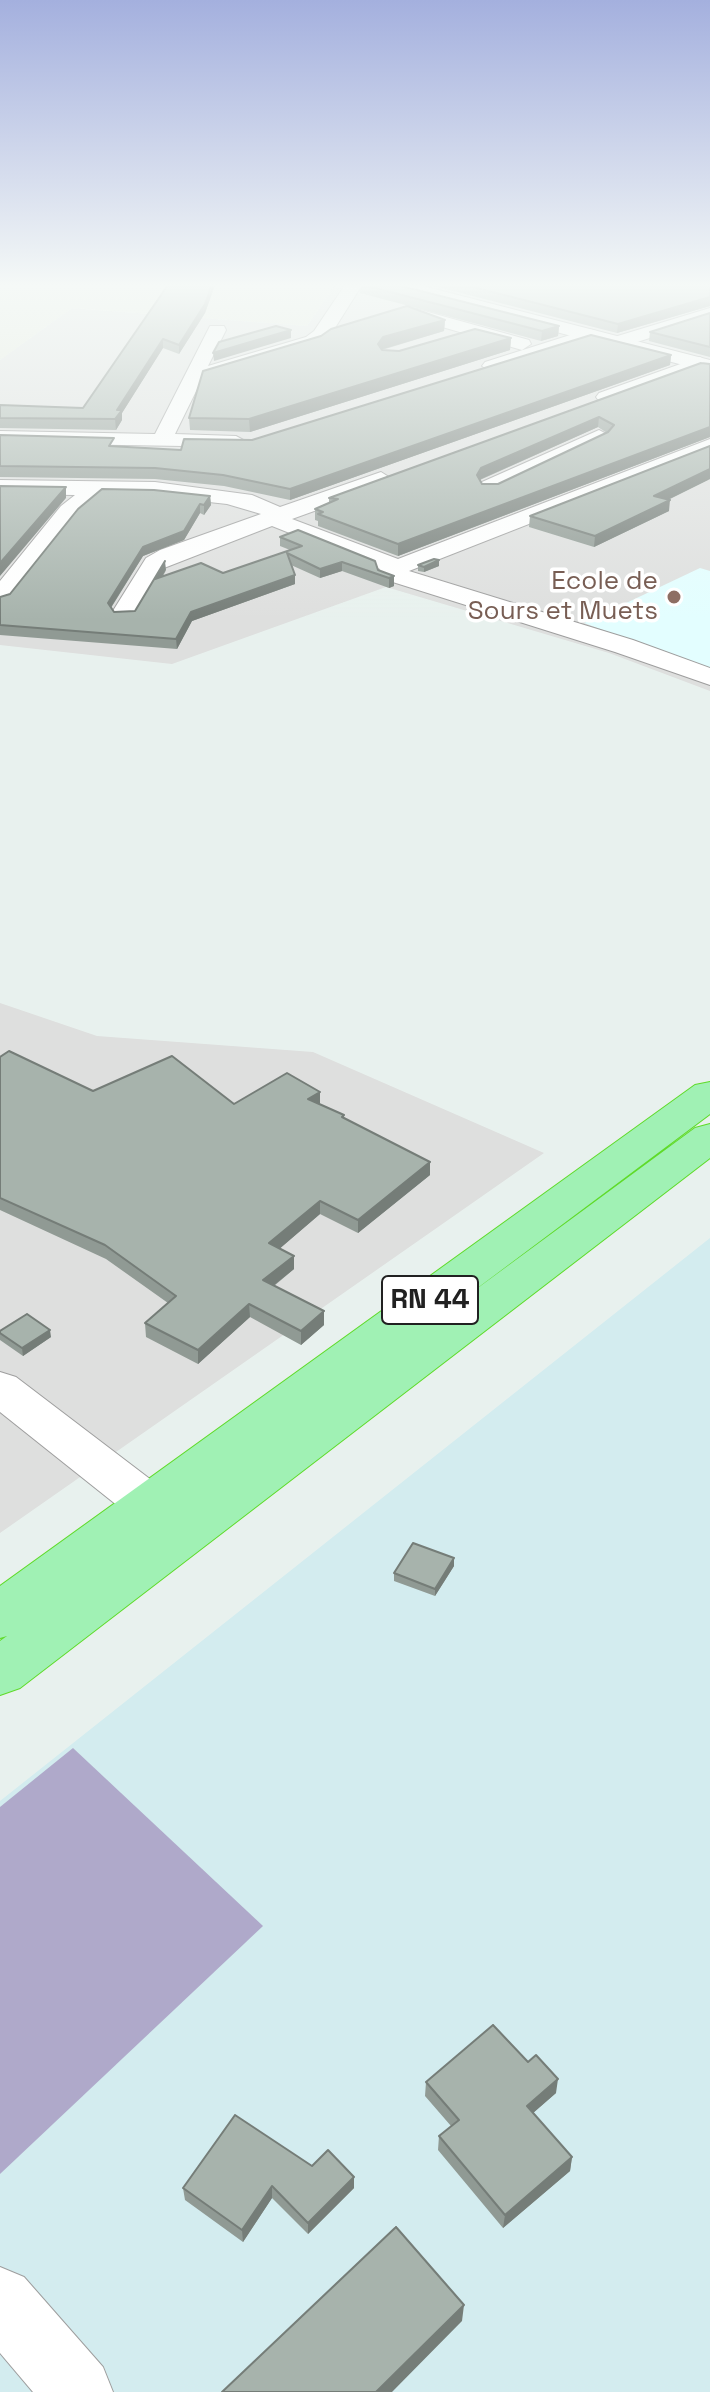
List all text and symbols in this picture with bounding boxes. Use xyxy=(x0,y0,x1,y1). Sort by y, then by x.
place label: Ecole de Sours et Muets xyxy=(468,566,658,628)
marker: Ecole de Sours et Muets xyxy=(665,588,683,606)
road number: RN 44 xyxy=(382,1276,478,1324)

